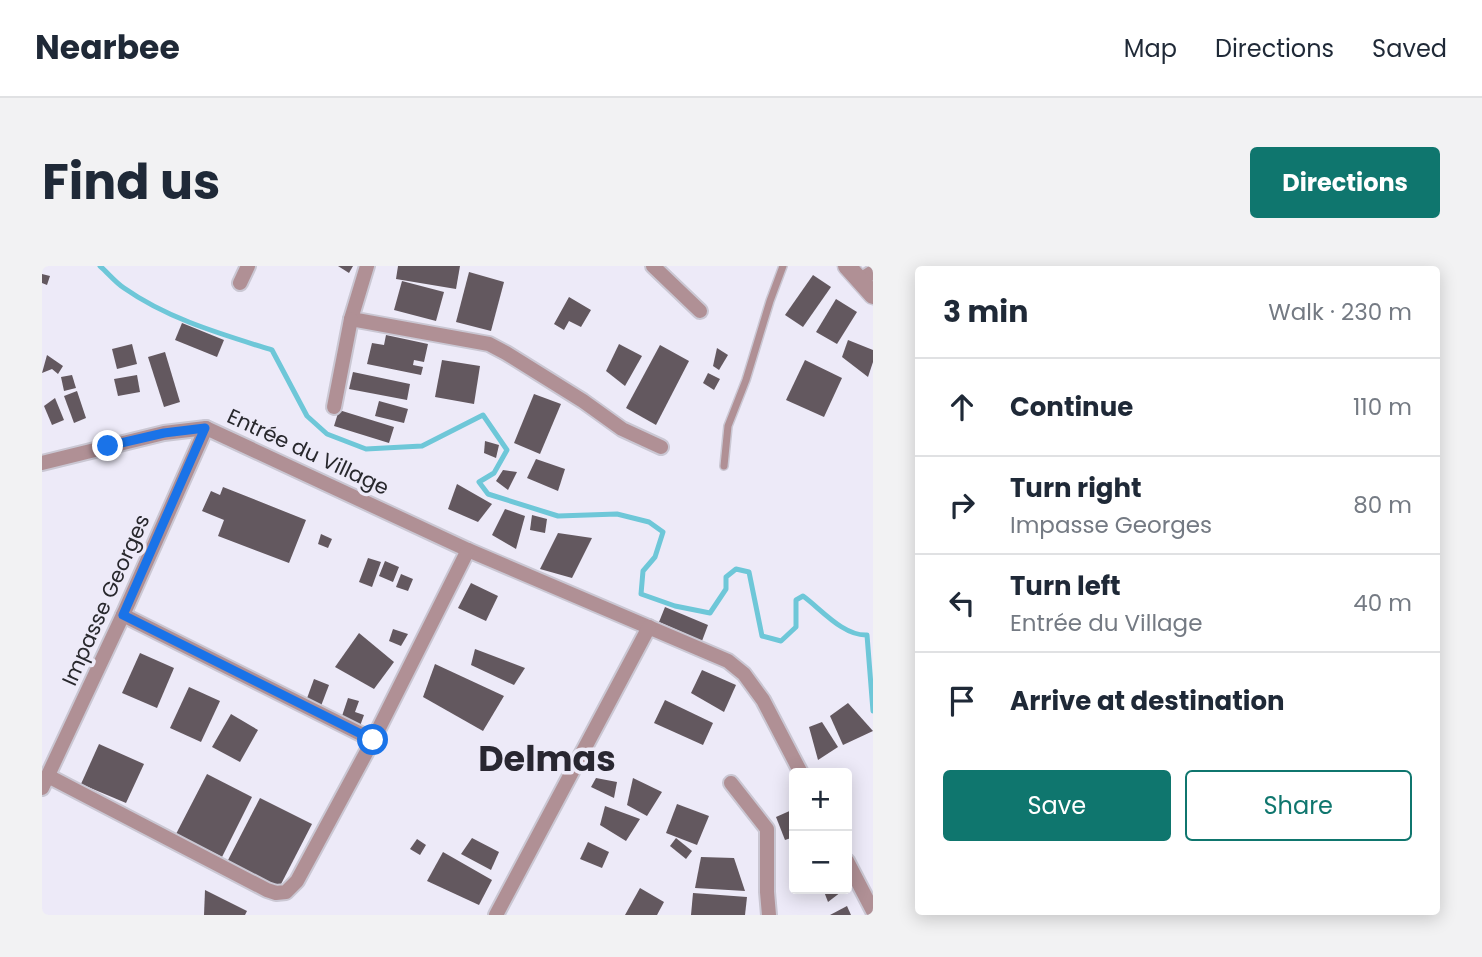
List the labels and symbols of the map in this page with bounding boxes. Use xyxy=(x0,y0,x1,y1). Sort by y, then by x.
street label: Entrée du Village xyxy=(222,401,394,502)
route end xyxy=(92,430,123,461)
street label: Impasse Georges xyxy=(55,510,156,690)
route start xyxy=(357,724,388,755)
district label: Delmas xyxy=(478,734,616,783)

